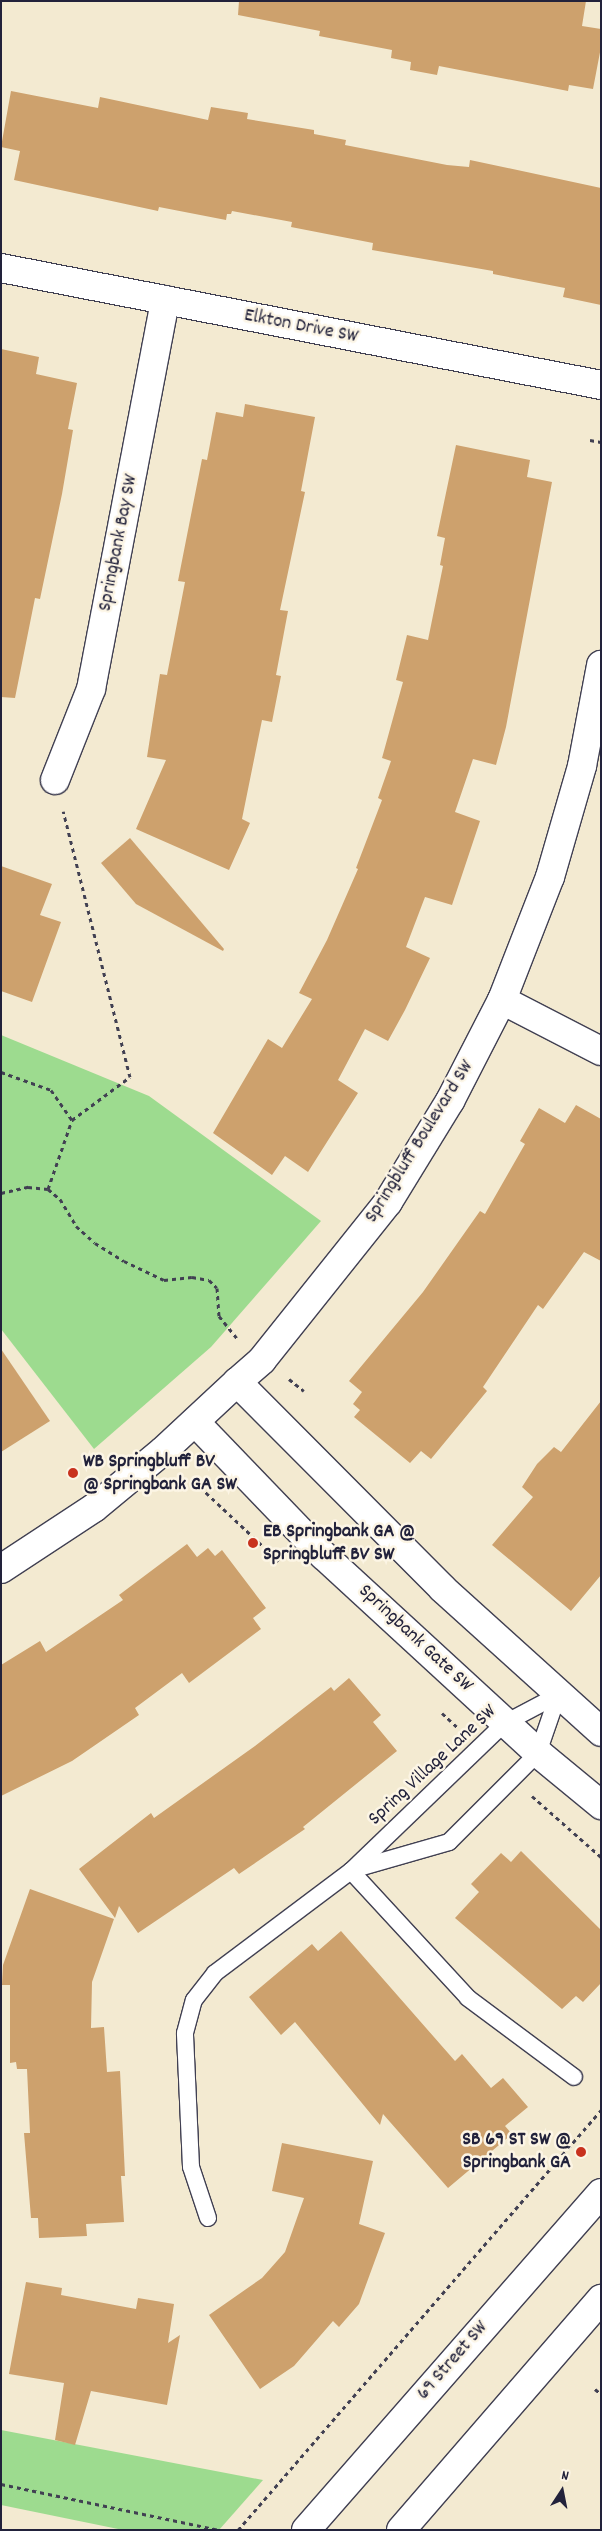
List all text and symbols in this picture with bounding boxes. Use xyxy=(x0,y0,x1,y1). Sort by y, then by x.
street label: Elkton Drive SW xyxy=(242,304,360,350)
street label: Springbank Bay SW xyxy=(94,472,144,614)
street label: Springbluff Boulevard SW xyxy=(360,1056,480,1228)
place label: WB Springbluff BV @ Springbank GA SW xyxy=(83,1450,237,1497)
marker: WB Springbluff BV @ Springbank GA SW xyxy=(67,1467,79,1479)
place label: EB Springbank GA @ Springbluff BV SW xyxy=(263,1520,415,1567)
marker: EB Springbank GA @ Springbluff BV SW xyxy=(247,1537,259,1549)
street label: Springbank Gate SW xyxy=(353,1580,477,1698)
street label: Spring Village Lane SW xyxy=(364,1700,502,1832)
place label: SB 69 ST SW @ Springbank GA xyxy=(462,2128,571,2175)
marker: SB 69 ST SW @ Springbank GA xyxy=(575,2146,587,2158)
street label: 69 Street SW xyxy=(412,2317,494,2405)
north arrow xyxy=(537,2466,587,2516)
text: N xyxy=(560,2466,570,2487)

